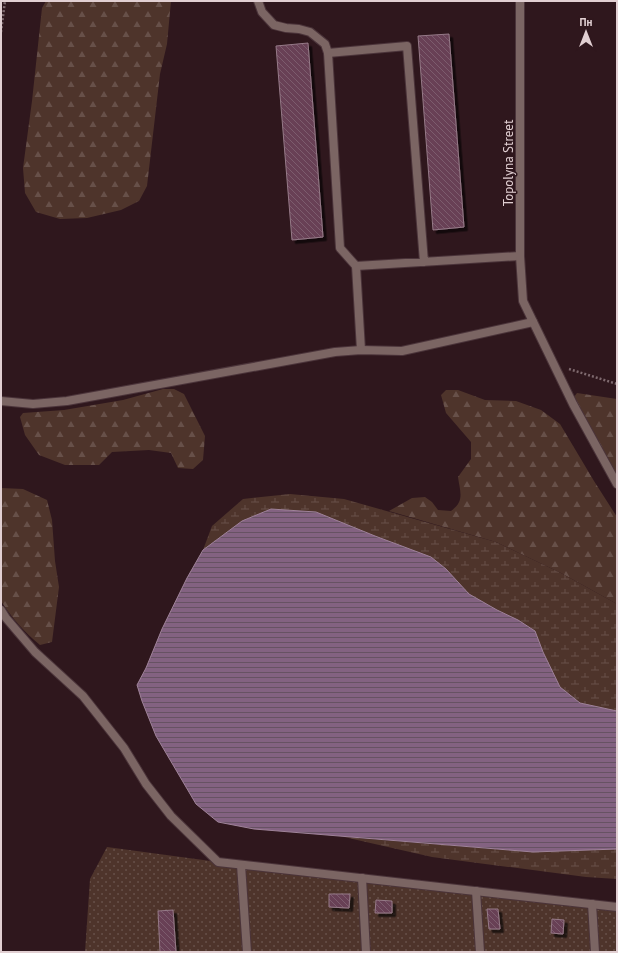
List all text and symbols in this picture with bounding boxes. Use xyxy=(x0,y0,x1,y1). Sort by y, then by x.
north arrow xyxy=(566,12,606,52)
text: Пн xyxy=(580,15,593,29)
street label: Topolyna Street xyxy=(500,119,517,206)

